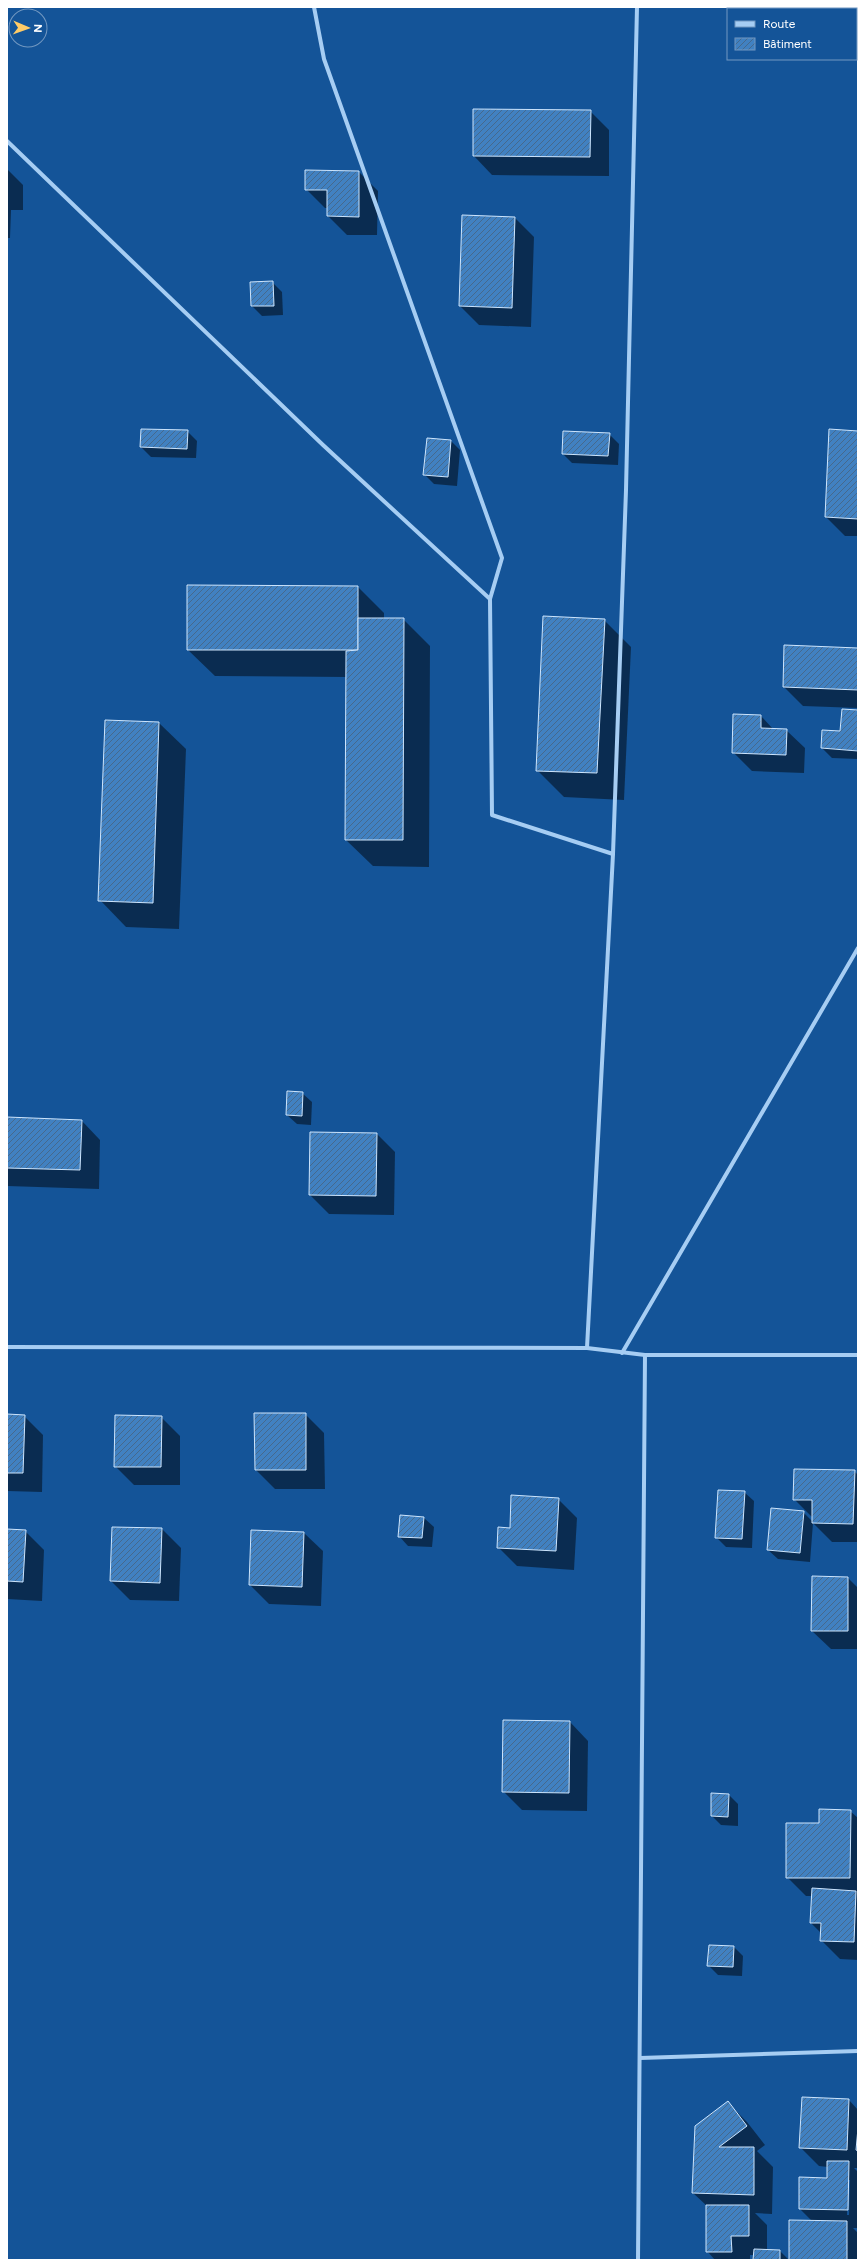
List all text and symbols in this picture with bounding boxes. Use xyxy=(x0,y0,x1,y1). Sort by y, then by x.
north arrow xyxy=(8,8,48,48)
legend xyxy=(727,8,857,60)
text: Route xyxy=(763,17,796,31)
text: N xyxy=(31,24,44,33)
text: Bâtiment xyxy=(763,37,812,51)

